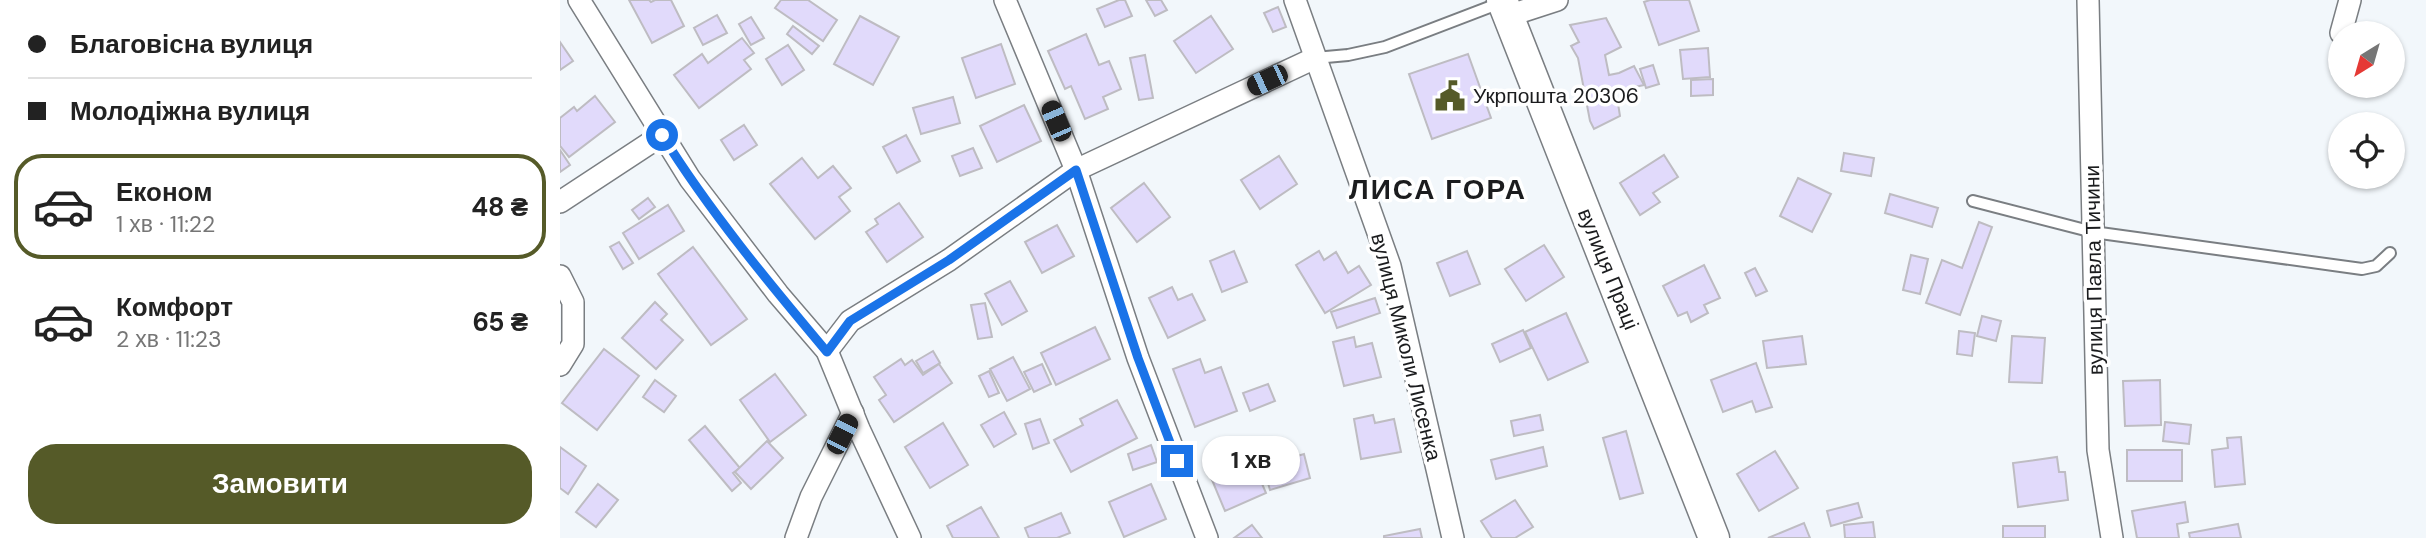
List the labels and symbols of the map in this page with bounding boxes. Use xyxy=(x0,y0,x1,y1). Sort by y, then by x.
north arrow xyxy=(2328,21,2404,98)
car xyxy=(1244,62,1291,98)
public building icon: Укрпошта 20306 xyxy=(1433,79,1467,113)
place label: Укрпошта 20306 xyxy=(1473,82,1639,110)
car xyxy=(1039,98,1074,144)
route start xyxy=(646,119,678,151)
street label: вулиця Павла Тичини xyxy=(2078,165,2110,375)
district label: ЛИСА ГОРА xyxy=(1349,171,1527,208)
street label: вулиця Праці xyxy=(1571,204,1645,334)
street label: вулиця Миколи Лисенка xyxy=(1364,230,1448,464)
car xyxy=(824,411,861,457)
callout: 1 хв xyxy=(1202,436,1300,486)
route end xyxy=(1161,445,1193,477)

